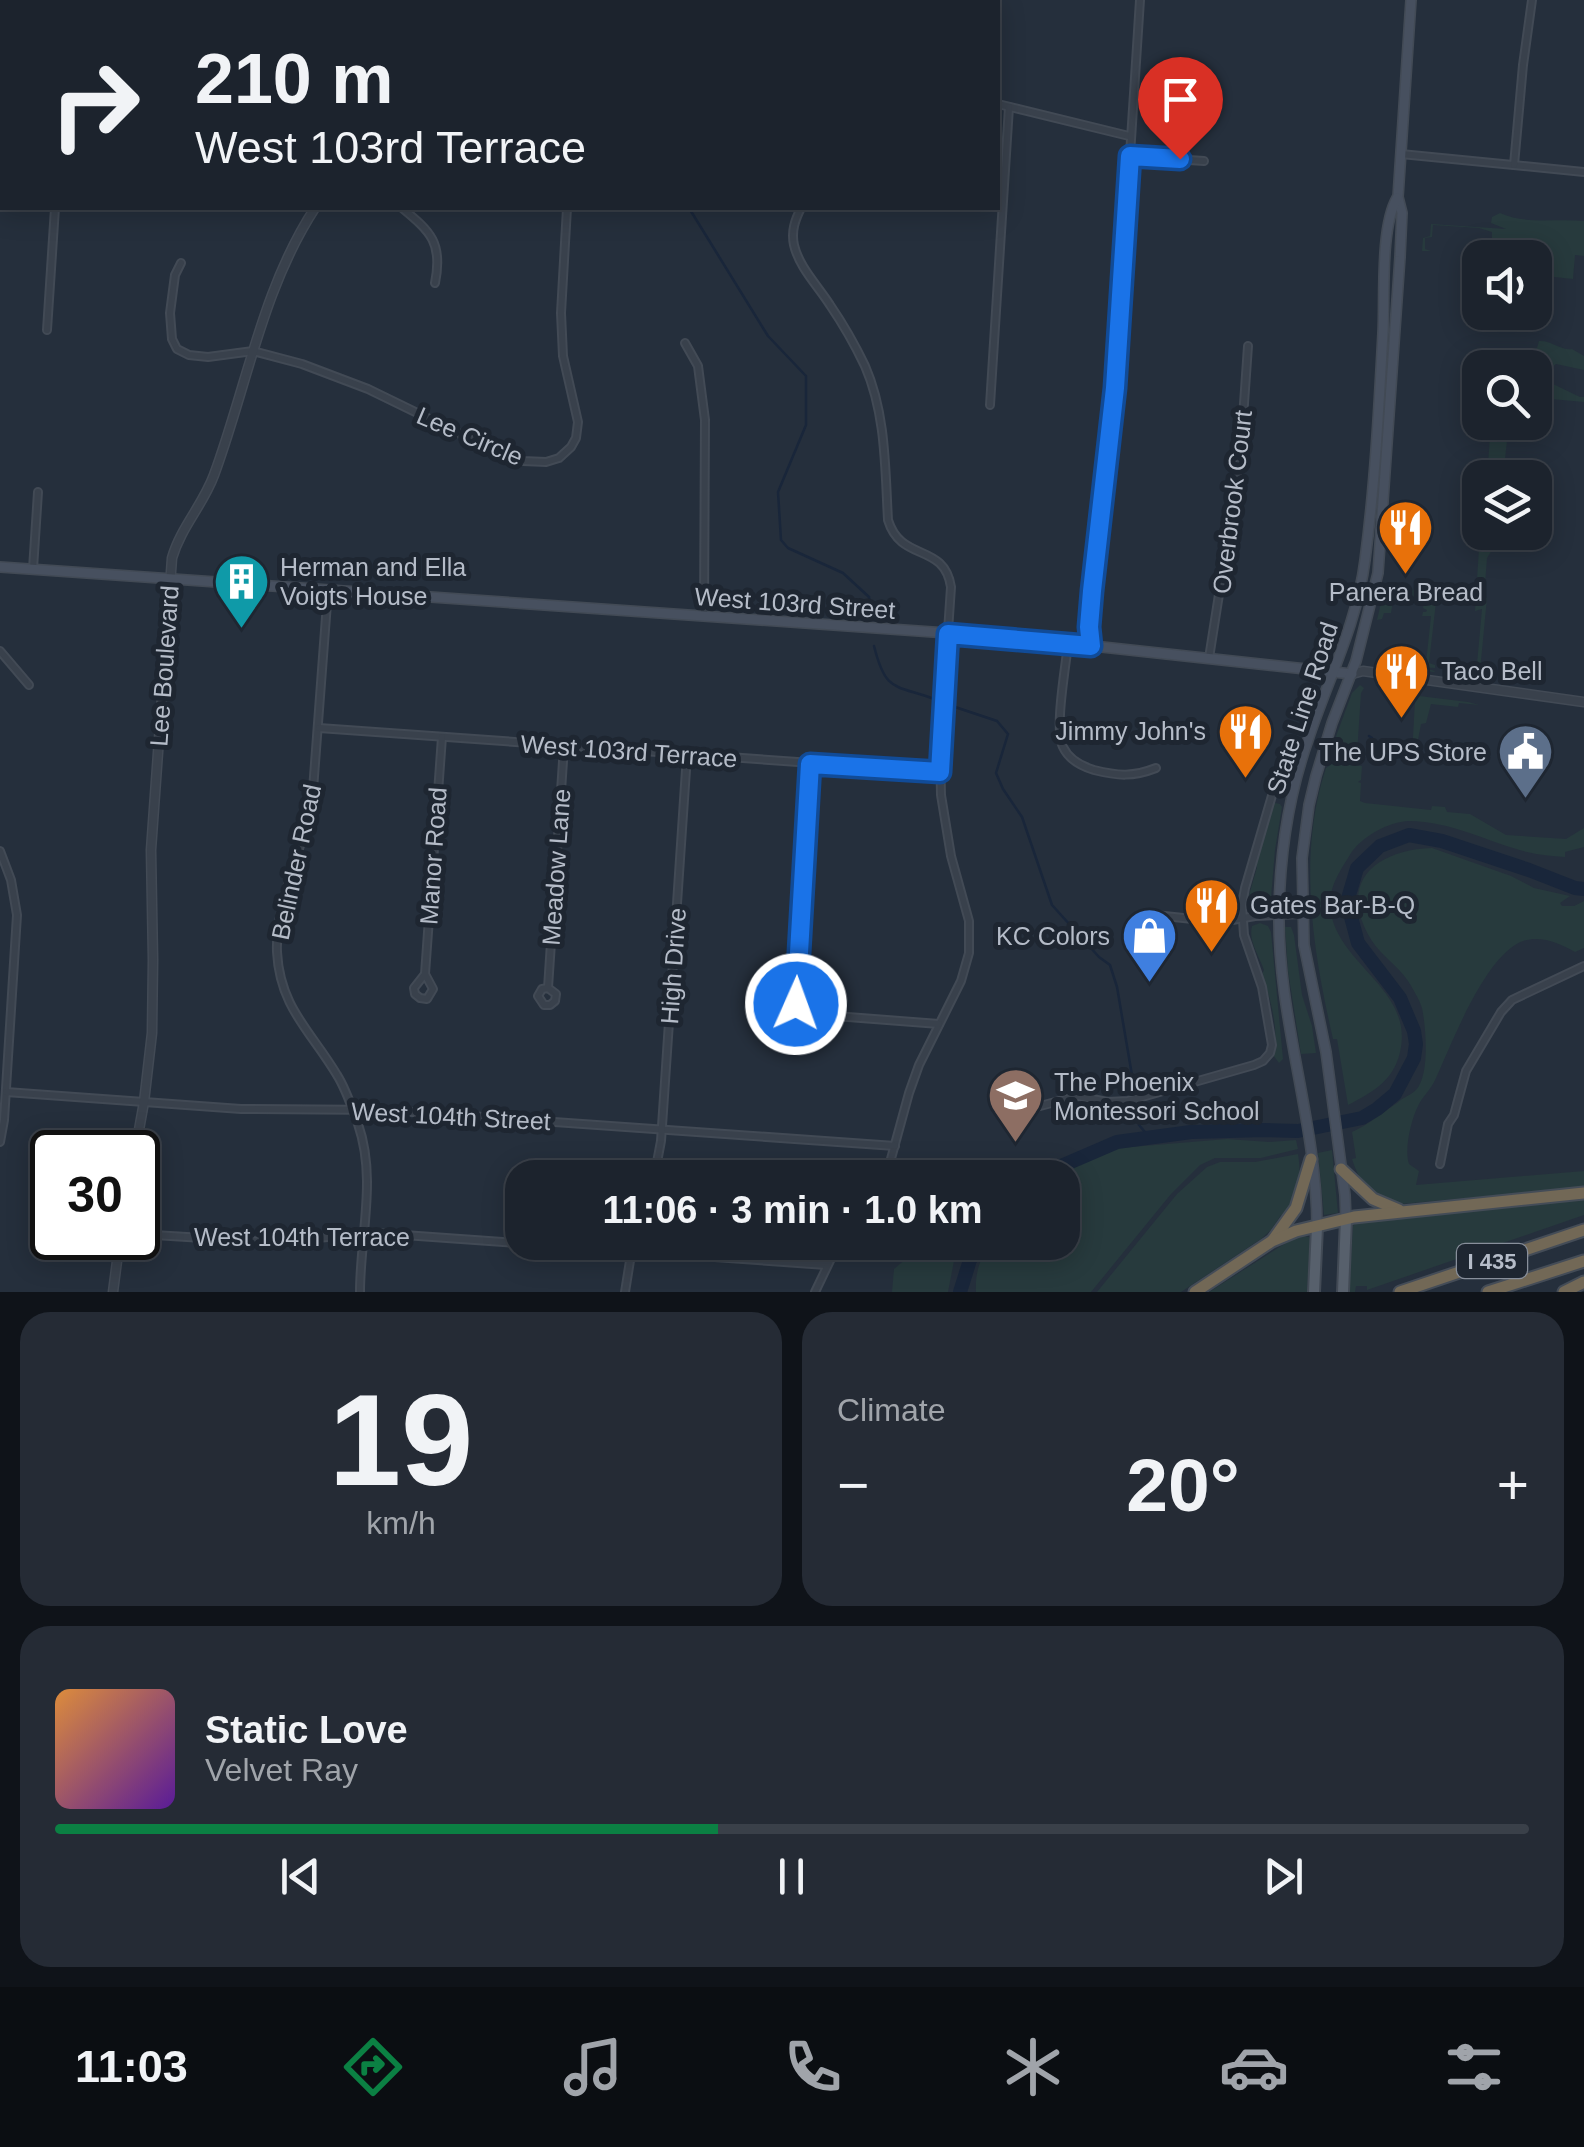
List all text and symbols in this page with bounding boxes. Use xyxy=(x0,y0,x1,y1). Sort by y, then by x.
icon: right xyxy=(30,40,160,170)
text: 210 m xyxy=(195,40,393,118)
pin xyxy=(1138,57,1223,160)
icon: arrive xyxy=(1153,72,1208,127)
text: West 103rd Terrace xyxy=(195,122,586,173)
map controls xyxy=(1462,240,1552,550)
button: sound xyxy=(1462,240,1552,330)
button: search xyxy=(1462,350,1552,440)
street label: Lee Circle xyxy=(413,401,527,471)
street label: Overbrook Court xyxy=(1207,409,1257,595)
button: layers xyxy=(1462,460,1552,550)
restaurant icon: Panera Bread xyxy=(1376,497,1436,576)
building icon: Herman and Ella Voigts House xyxy=(211,551,271,630)
place label: Herman and Ella Voigts House xyxy=(280,553,466,610)
place label: Panera Bread xyxy=(1329,578,1483,606)
street label: West 103rd Street xyxy=(694,582,896,624)
street label: Lee Boulevard xyxy=(144,585,184,747)
street label: State Line Road xyxy=(1261,618,1343,798)
restaurant icon: Taco Bell xyxy=(1372,641,1432,720)
place label: Taco Bell xyxy=(1441,657,1542,685)
restaurant icon: Jimmy John's xyxy=(1215,701,1275,780)
place label: Jimmy John's xyxy=(1055,717,1206,745)
public building icon: The UPS Store xyxy=(1496,722,1556,801)
street label: West 103rd Terrace xyxy=(520,729,738,773)
place label: The UPS Store xyxy=(1319,738,1487,766)
street label: Belinder Road xyxy=(266,782,326,942)
street label: Manor Road xyxy=(414,786,452,926)
street label: Meadow Lane xyxy=(537,788,575,946)
restaurant icon: Gates Bar-B-Q xyxy=(1181,875,1241,954)
place label: Gates Bar-B-Q xyxy=(1250,891,1415,919)
shop icon: KC Colors xyxy=(1119,906,1179,985)
street label: High Drive xyxy=(655,907,691,1025)
place label: KC Colors xyxy=(996,922,1110,950)
position arrow xyxy=(744,952,848,1056)
school or university icon: The Phoenix Montessori School xyxy=(985,1066,1045,1145)
place label: The Phoenix Montessori School xyxy=(1054,1068,1260,1125)
street label: West 104th Street xyxy=(351,1097,551,1135)
speed limit sign: 30 xyxy=(30,1130,160,1260)
text: 11:06 · 3 min · 1.0 km xyxy=(602,1189,983,1231)
street label: West 104th Terrace xyxy=(194,1223,410,1251)
road number: I 435 xyxy=(1457,1244,1527,1278)
text: 19 xyxy=(329,1367,473,1513)
text: Climate xyxy=(837,1392,945,1428)
text: 20° xyxy=(1126,1443,1240,1527)
text: − xyxy=(837,1454,869,1516)
text: + xyxy=(1497,1454,1529,1516)
text: km/h xyxy=(366,1505,436,1541)
text: Static Love xyxy=(205,1709,408,1751)
text: Velvet Ray xyxy=(205,1752,358,1788)
icon: previous xyxy=(273,1849,328,1904)
icon: pause xyxy=(764,1849,819,1904)
icon: next xyxy=(1256,1849,1311,1904)
icon: directions xyxy=(338,2032,408,2102)
icon: music xyxy=(558,2032,628,2102)
icon: phone xyxy=(778,2032,848,2102)
icon: climate xyxy=(998,2032,1068,2102)
icon: car xyxy=(1219,2032,1289,2102)
icon: filters xyxy=(1439,2032,1509,2102)
text: 11:03 xyxy=(75,2041,188,2092)

